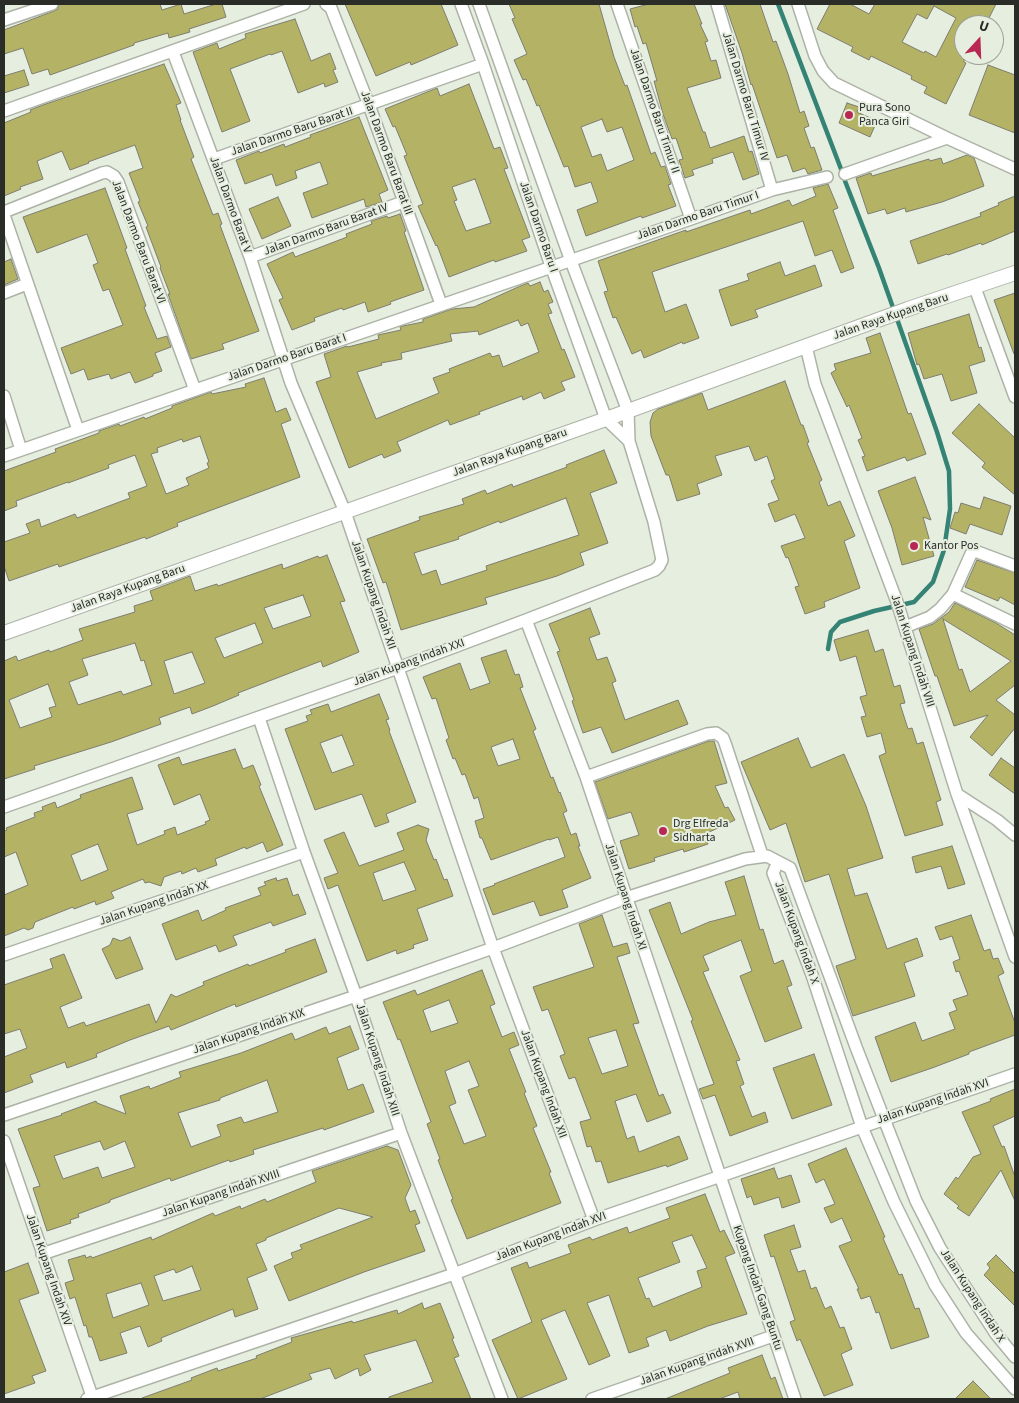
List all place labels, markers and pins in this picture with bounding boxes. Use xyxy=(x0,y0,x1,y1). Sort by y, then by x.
place label: Pura Sono Panca Giri xyxy=(859,101,911,129)
marker: Pura Sono Panca Giri xyxy=(843,109,855,121)
place label: Kantor Pos xyxy=(924,539,979,553)
marker: Kantor Pos xyxy=(908,540,920,552)
place label: Drg Elfreda Sidharta xyxy=(673,817,728,845)
marker: Drg Elfreda Sidharta xyxy=(657,825,669,837)

